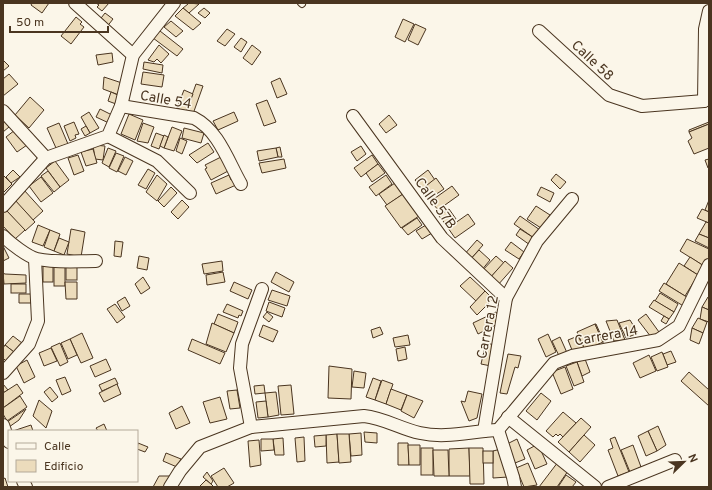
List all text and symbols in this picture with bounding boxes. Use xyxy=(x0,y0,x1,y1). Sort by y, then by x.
scale bar xyxy=(10,8,108,34)
text: 50 m xyxy=(16,15,44,31)
street label: Calle 58 xyxy=(567,37,617,85)
street label: Calle 54 xyxy=(139,88,193,113)
street label: Calle 57B xyxy=(410,175,459,233)
street label: Carrera 12 xyxy=(474,294,503,360)
street label: Carrera 14 xyxy=(573,323,639,350)
legend xyxy=(8,430,138,482)
text: Calle xyxy=(44,439,71,455)
north arrow xyxy=(664,442,704,482)
text: N xyxy=(684,452,700,465)
text: Edificio xyxy=(44,459,84,475)

